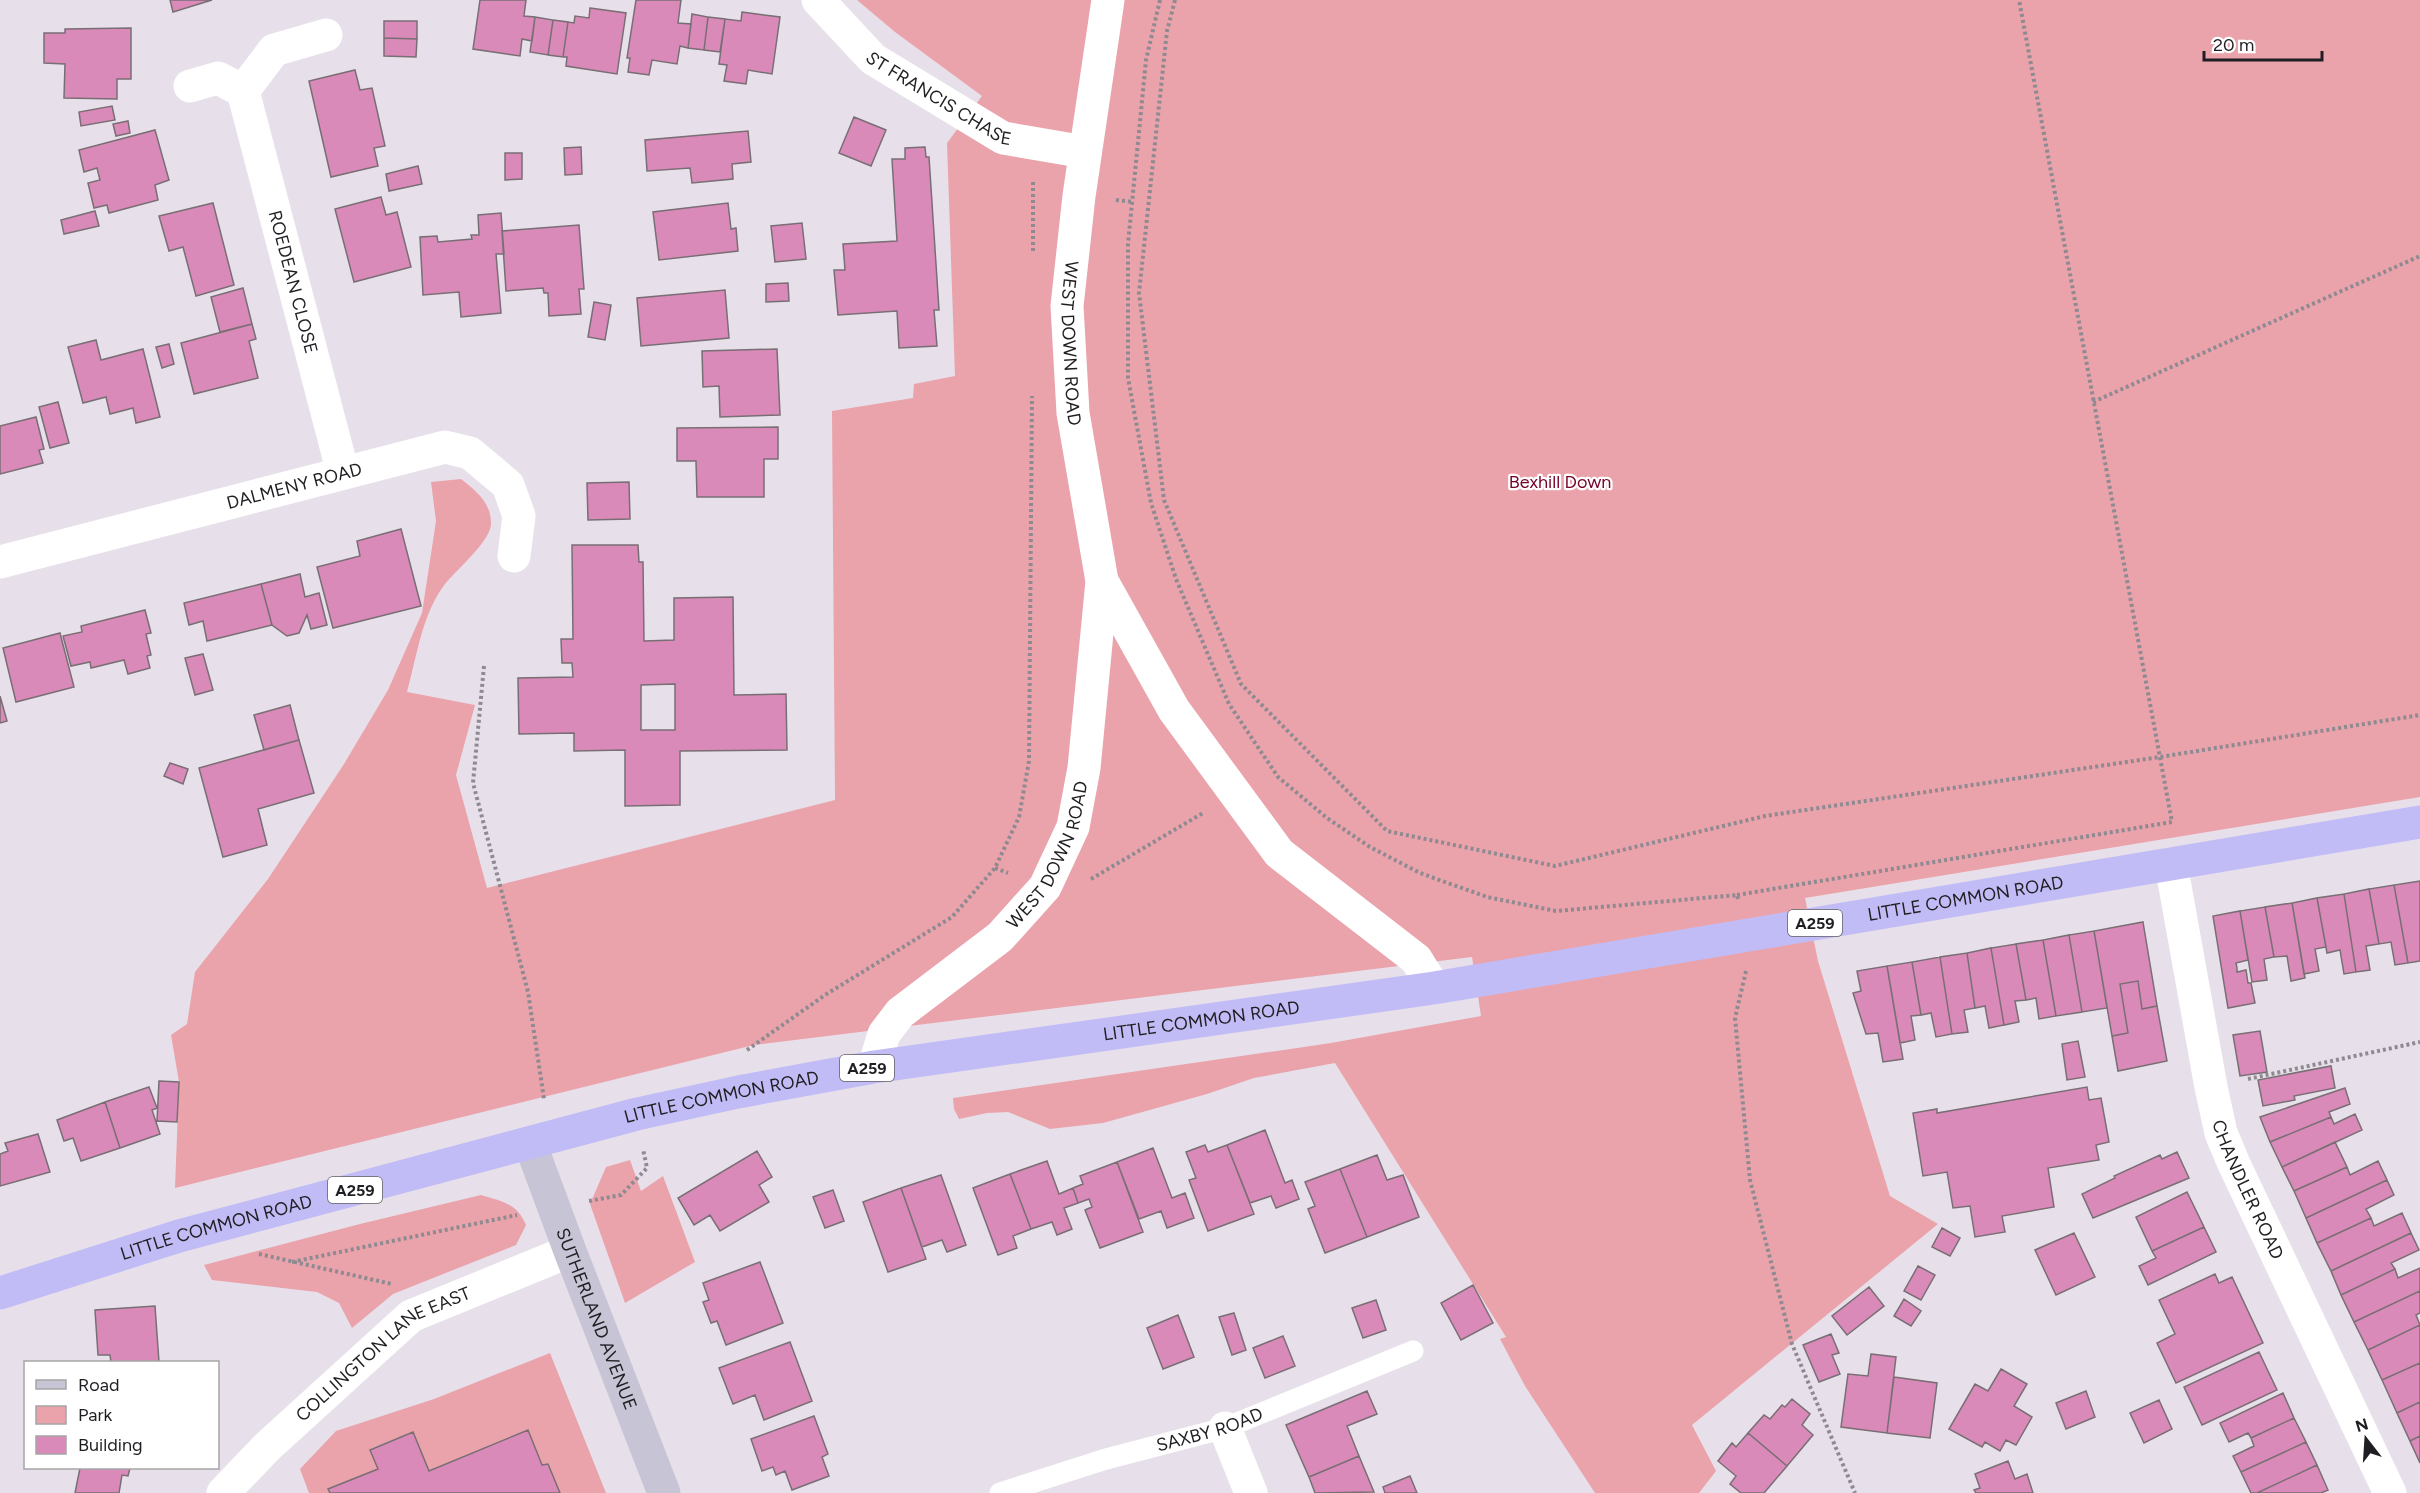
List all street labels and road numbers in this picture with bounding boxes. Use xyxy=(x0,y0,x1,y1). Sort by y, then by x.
street label: ST FRANCIS CHASE xyxy=(861,47,1013,150)
street label: ROEDEAN CLOSE xyxy=(264,208,322,356)
street label: WEST DOWN ROAD xyxy=(1056,260,1086,427)
street label: DALMENY ROAD xyxy=(224,458,364,514)
street label: WEST DOWN ROAD xyxy=(1002,779,1092,933)
street label: LITTLE COMMON ROAD xyxy=(1866,871,2065,926)
road number: A259 xyxy=(1788,910,1842,936)
street label: LITTLE COMMON ROAD xyxy=(1102,996,1301,1046)
road number: A259 xyxy=(840,1055,894,1081)
street label: LITTLE COMMON ROAD xyxy=(622,1066,821,1128)
street label: CHANDLER ROAD xyxy=(2208,1118,2289,1263)
road number: A259 xyxy=(328,1177,382,1203)
street label: LITTLE COMMON ROAD xyxy=(118,1190,314,1265)
street label: SUTHERLAND AVENUE xyxy=(551,1225,642,1413)
street label: COLLINGTON LANE EAST xyxy=(291,1282,474,1426)
street label: SAXBY ROAD xyxy=(1154,1403,1266,1456)

